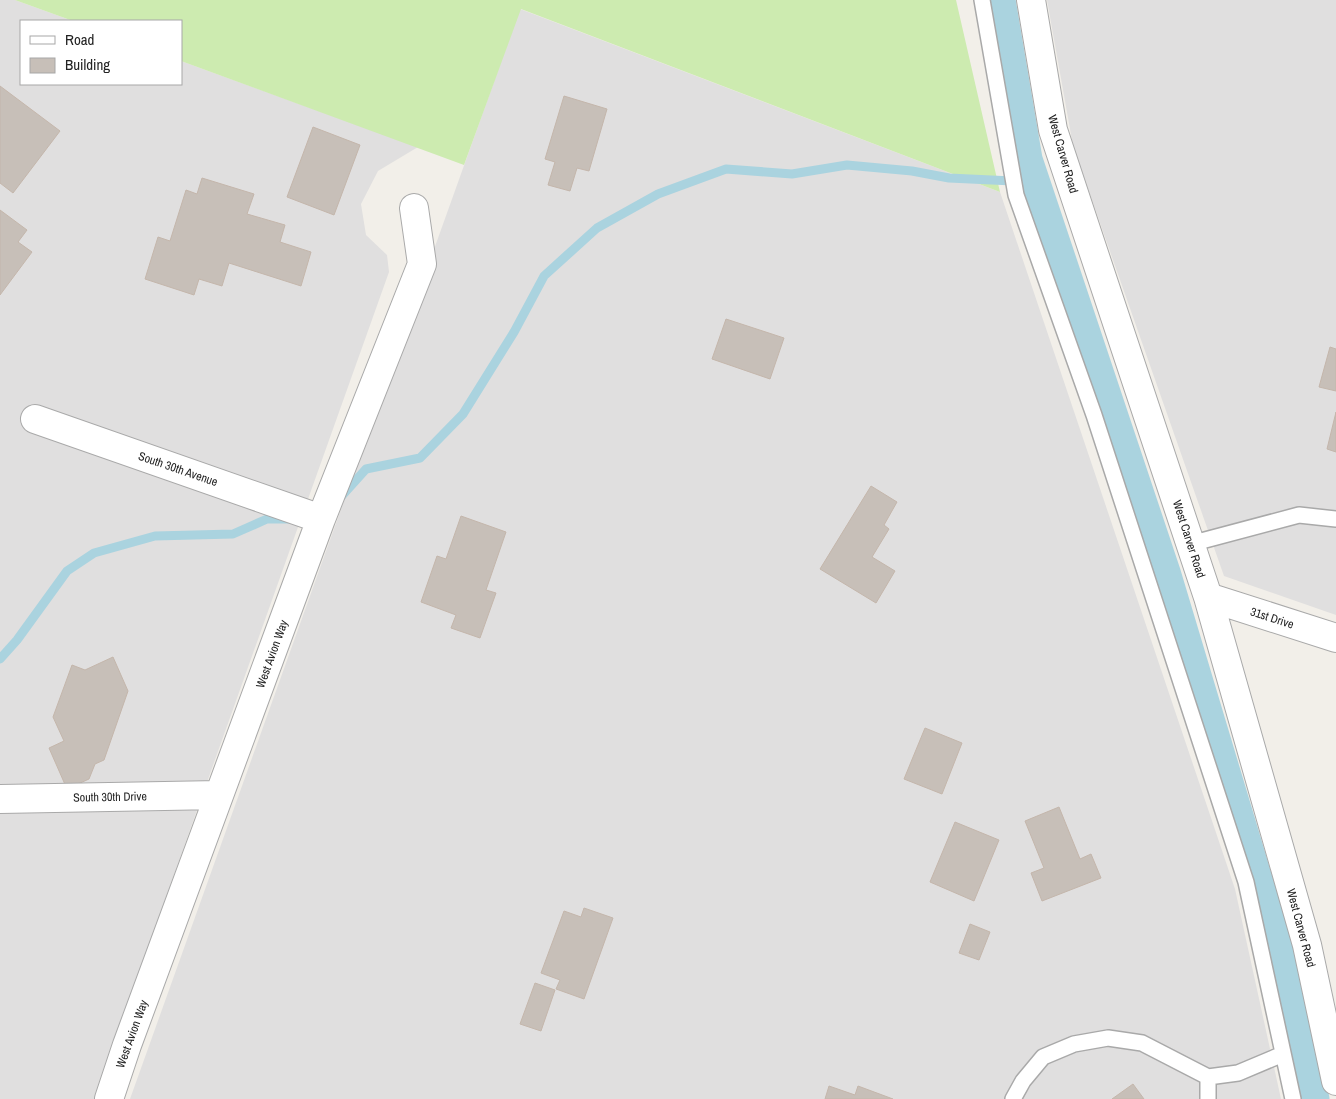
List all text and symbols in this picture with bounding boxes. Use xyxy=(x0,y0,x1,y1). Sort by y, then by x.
legend xyxy=(20,20,182,85)
text: Road xyxy=(65,29,94,50)
text: Building xyxy=(65,54,110,75)
street label: West Carver Road xyxy=(1044,113,1082,195)
street label: South 30th Avenue xyxy=(136,448,220,490)
street label: West Carver Road xyxy=(1169,498,1209,580)
street label: 31st Drive xyxy=(1248,603,1296,633)
street label: West Avion Way xyxy=(252,618,292,690)
street label: South 30th Drive xyxy=(73,788,147,806)
street label: West Carver Road xyxy=(1283,887,1319,969)
street label: West Avion Way xyxy=(112,998,152,1070)

